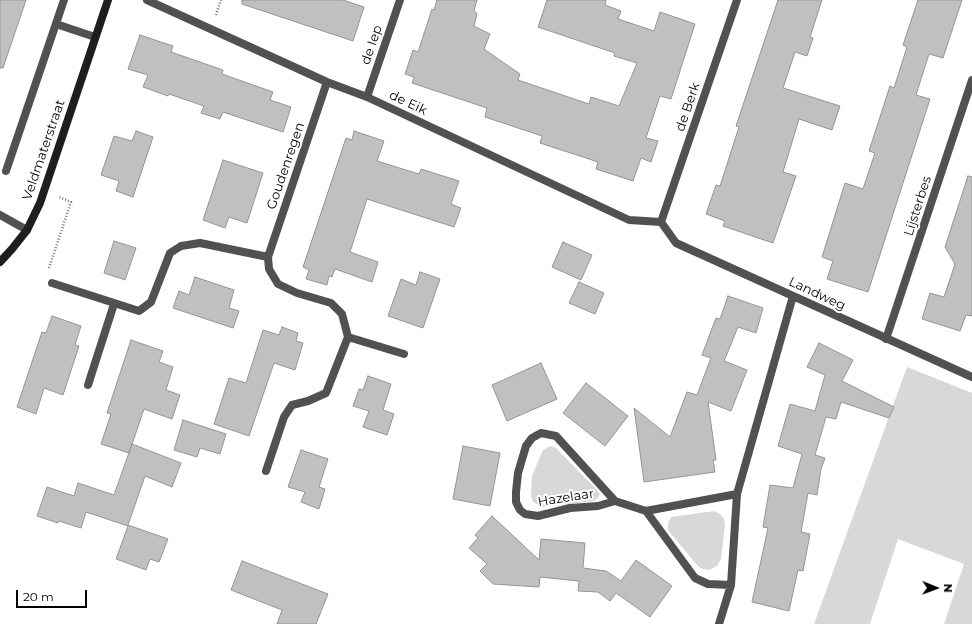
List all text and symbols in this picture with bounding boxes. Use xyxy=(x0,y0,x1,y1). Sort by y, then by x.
street label: de Iep xyxy=(358,23,386,67)
street label: de Berk xyxy=(672,81,704,133)
street label: de Eik xyxy=(387,87,429,119)
street label: Veldmaterstraat xyxy=(20,98,68,202)
street label: Goudenregen xyxy=(264,121,308,211)
street label: Lijsterbes xyxy=(901,174,935,238)
street label: Landweg xyxy=(786,274,848,314)
street label: Hazelaar xyxy=(537,486,595,510)
north arrow xyxy=(916,568,956,608)
scale bar xyxy=(18,582,89,608)
text: N xyxy=(941,584,955,593)
text: 20 m xyxy=(23,589,54,604)

